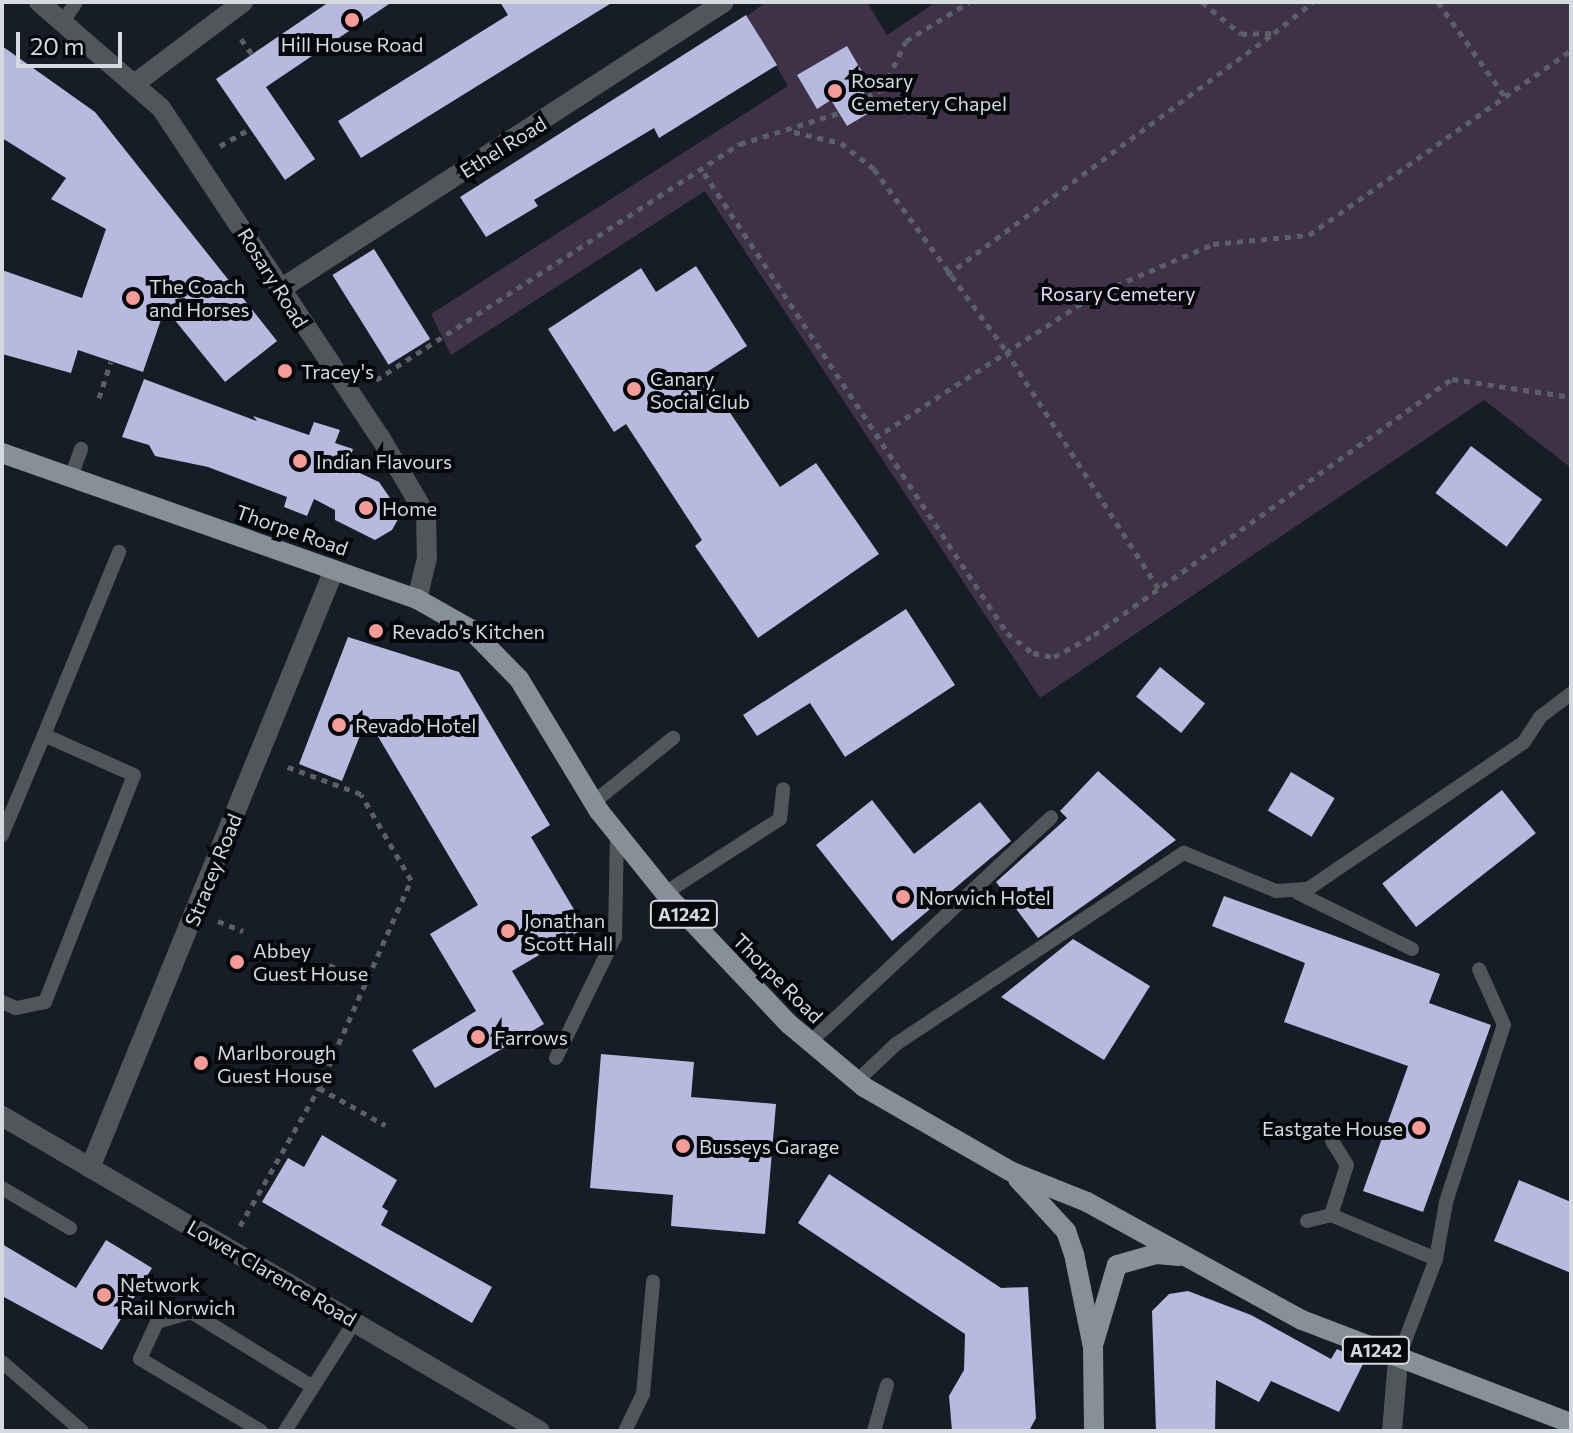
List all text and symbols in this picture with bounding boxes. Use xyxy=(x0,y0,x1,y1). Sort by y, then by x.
marker: Hill House Road xyxy=(343,11,361,29)
scale bar xyxy=(20,16,126,66)
text: 20 m xyxy=(30,31,84,60)
place label: Hill House Road xyxy=(281,32,423,56)
place label: Rosary Cemetery Chapel xyxy=(851,68,1007,115)
marker: Rosary Cemetery Chapel xyxy=(826,82,844,100)
street label: Ethel Road xyxy=(455,111,551,183)
street label: Rosary Road xyxy=(233,224,313,332)
place label: The Coach and Horses xyxy=(149,274,250,321)
park label: Rosary Cemetery xyxy=(1040,281,1196,305)
marker: The Coach and Horses xyxy=(124,289,142,307)
place label: Tracey's xyxy=(301,359,374,383)
marker: Tracey's xyxy=(276,362,294,380)
place label: Canary Social Club xyxy=(650,366,750,413)
marker: Canary Social Club xyxy=(625,380,643,398)
place label: Indian Flavours xyxy=(316,449,452,473)
marker: Indian Flavours xyxy=(291,452,309,470)
place label: Home xyxy=(382,496,437,520)
marker: Home xyxy=(357,499,375,517)
street label: Thorpe Road xyxy=(233,500,351,560)
place label: Revado’s Kitchen xyxy=(392,619,545,643)
marker: Revado’s Kitchen xyxy=(367,622,385,640)
place label: Revado Hotel xyxy=(355,713,476,737)
marker: Revado Hotel xyxy=(330,716,348,734)
street label: Stracey Road xyxy=(180,810,246,930)
place label: Norwich Hotel xyxy=(919,885,1051,909)
marker: Norwich Hotel xyxy=(894,888,912,906)
road number: A1242 xyxy=(648,900,720,928)
place label: Jonathan Scott Hall xyxy=(524,908,613,955)
marker: Jonathan Scott Hall xyxy=(499,922,517,940)
street label: Thorpe Road xyxy=(728,928,828,1028)
place label: Abbey Guest House xyxy=(253,938,368,985)
marker: Abbey Guest House xyxy=(228,953,246,971)
place label: Farrows xyxy=(494,1025,568,1049)
marker: Farrows xyxy=(469,1028,487,1046)
place label: Marlborough Guest House xyxy=(217,1040,336,1087)
marker: Marlborough Guest House xyxy=(192,1054,210,1072)
place label: Eastgate House xyxy=(1262,1116,1403,1140)
marker: Eastgate House xyxy=(1410,1119,1428,1137)
place label: Busseys Garage xyxy=(699,1134,839,1158)
marker: Busseys Garage xyxy=(674,1137,692,1155)
street label: Lower Clarence Road xyxy=(183,1215,361,1331)
place label: Network Rail Norwich xyxy=(120,1272,235,1319)
marker: Network Rail Norwich xyxy=(95,1286,113,1304)
road number: A1242 xyxy=(1340,1336,1412,1364)

